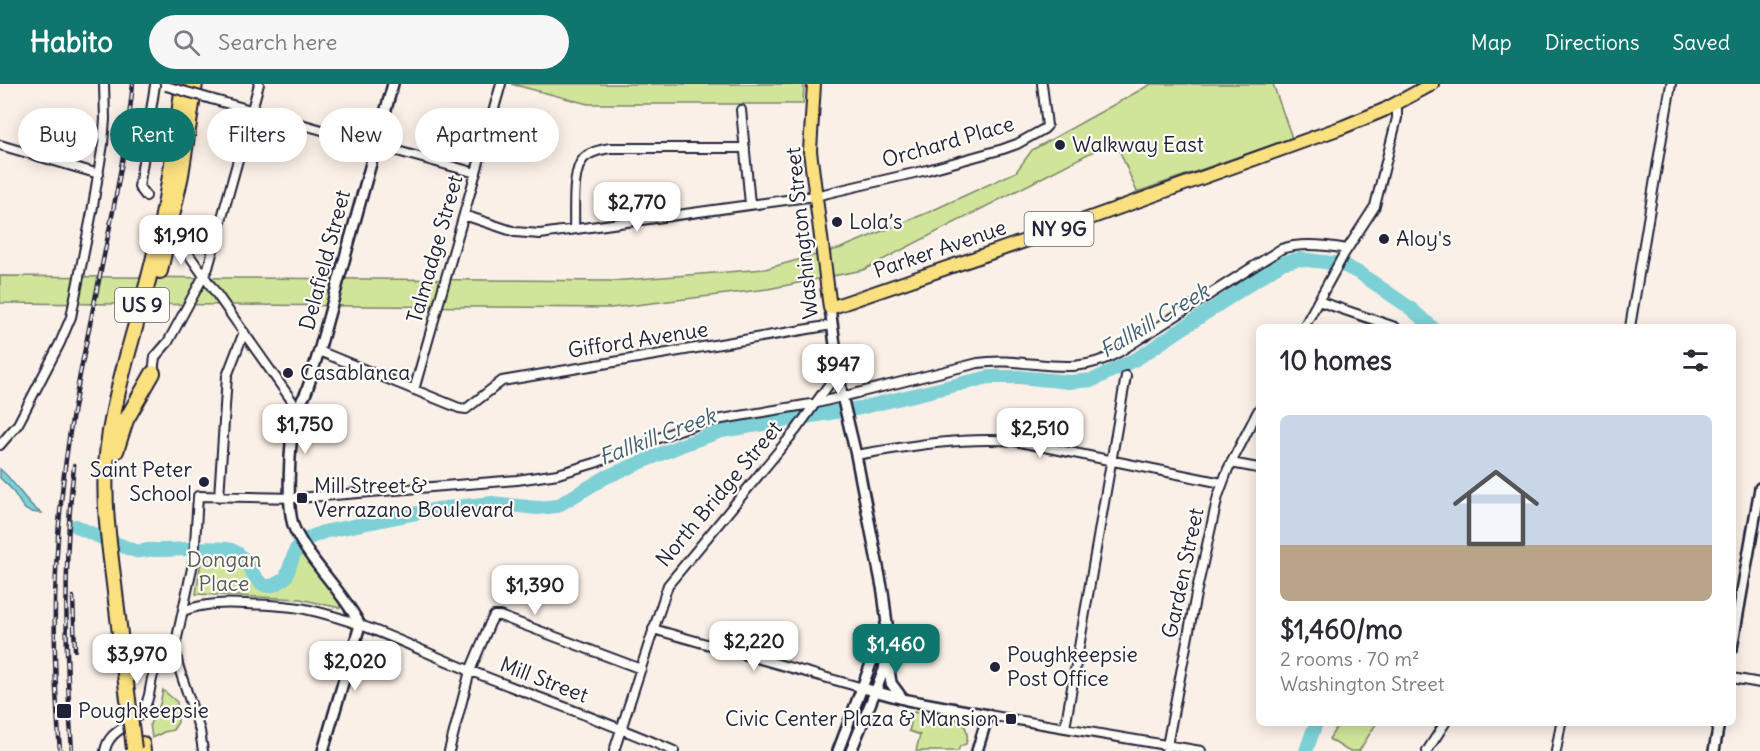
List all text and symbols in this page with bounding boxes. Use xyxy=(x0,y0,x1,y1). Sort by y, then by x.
search box xyxy=(149,15,569,69)
text: Habito xyxy=(30,24,113,60)
icon: search xyxy=(170,26,203,59)
text: Search here xyxy=(218,28,337,56)
text: Map xyxy=(1471,29,1512,56)
text: Directions xyxy=(1545,29,1639,56)
text: Saved xyxy=(1672,29,1730,56)
chip: Buy xyxy=(18,108,98,162)
chip: Rent xyxy=(110,108,195,162)
chip: Filters xyxy=(207,108,307,162)
chip: New xyxy=(319,108,403,162)
chip: Apartment xyxy=(415,108,559,162)
street label: Orchard Place xyxy=(879,110,1017,173)
place label: Walkway East xyxy=(1072,131,1204,158)
marker: Walkway East xyxy=(1053,138,1067,152)
street label: Washington Street xyxy=(779,146,824,320)
street label: Talmadge Street xyxy=(400,172,469,326)
pin: $2,770 xyxy=(588,182,686,233)
street label: Delafield Street xyxy=(293,187,356,333)
text: $2,770 xyxy=(608,189,667,214)
place label: Lola’s xyxy=(849,208,903,235)
road number: NY 9G xyxy=(1024,212,1094,246)
street label: Parker Avenue xyxy=(870,213,1010,284)
pin: $1,910 xyxy=(132,215,230,266)
marker: Lola’s xyxy=(830,215,844,229)
text: $1,910 xyxy=(153,222,209,247)
place label: Aloy's xyxy=(1396,225,1451,252)
marker: Aloy's xyxy=(1377,232,1391,246)
water label: Fallkill Creek xyxy=(1094,275,1215,364)
road number: US 9 xyxy=(115,288,169,322)
street label: Gifford Avenue xyxy=(566,315,710,364)
pin: $947 xyxy=(802,344,874,395)
text: 10 homes xyxy=(1280,344,1392,377)
icon: filters xyxy=(1679,344,1712,377)
text: $947 xyxy=(816,351,860,376)
place label: Casablanca xyxy=(300,359,410,386)
marker: Casablanca xyxy=(281,366,295,380)
water label: Fallkill Creek xyxy=(595,400,721,471)
pin: $1,750 xyxy=(256,404,354,455)
pin: $2,510 xyxy=(991,408,1089,459)
text: $1,750 xyxy=(276,411,334,436)
street label: North Bridge Street xyxy=(650,415,788,572)
text: $2,510 xyxy=(1011,415,1069,440)
icon: home xyxy=(1442,454,1550,562)
place label: Saint Peter School xyxy=(90,456,192,507)
place label: Mill Street & Verrazano Boulevard xyxy=(314,472,514,523)
marker: Saint Peter School xyxy=(197,475,211,489)
marker: Mill Street & Verrazano Boulevard xyxy=(295,491,309,505)
street label: Garden Street xyxy=(1156,505,1209,640)
park label: Dongan Place xyxy=(187,546,261,597)
pin: $1,390 xyxy=(486,565,584,616)
text: $1,390 xyxy=(506,572,564,597)
text: $1,460/mo xyxy=(1280,613,1403,646)
pin: $2,220 xyxy=(705,621,803,672)
pin: $1,460 xyxy=(847,624,945,675)
text: $2,220 xyxy=(723,628,785,653)
text: $1,460 xyxy=(867,631,925,656)
pin: $3,970 xyxy=(88,634,186,685)
text: $3,970 xyxy=(106,641,168,666)
pin: $2,020 xyxy=(306,641,404,692)
place label: Poughkeepsie Post Office xyxy=(1007,641,1138,692)
text: 2 rooms · 70 m² xyxy=(1280,646,1420,671)
text: $2,020 xyxy=(323,648,387,673)
street label: Mill Street xyxy=(496,650,592,709)
marker: Poughkeepsie Post Office xyxy=(988,660,1002,674)
text: Washington Street xyxy=(1280,671,1445,696)
place label: Poughkeepsie xyxy=(78,697,209,724)
marker: Poughkeepsie xyxy=(55,702,73,720)
place label: Civic Center Plaza & Mansion xyxy=(725,705,999,732)
marker: Civic Center Plaza & Mansion xyxy=(1004,712,1018,726)

